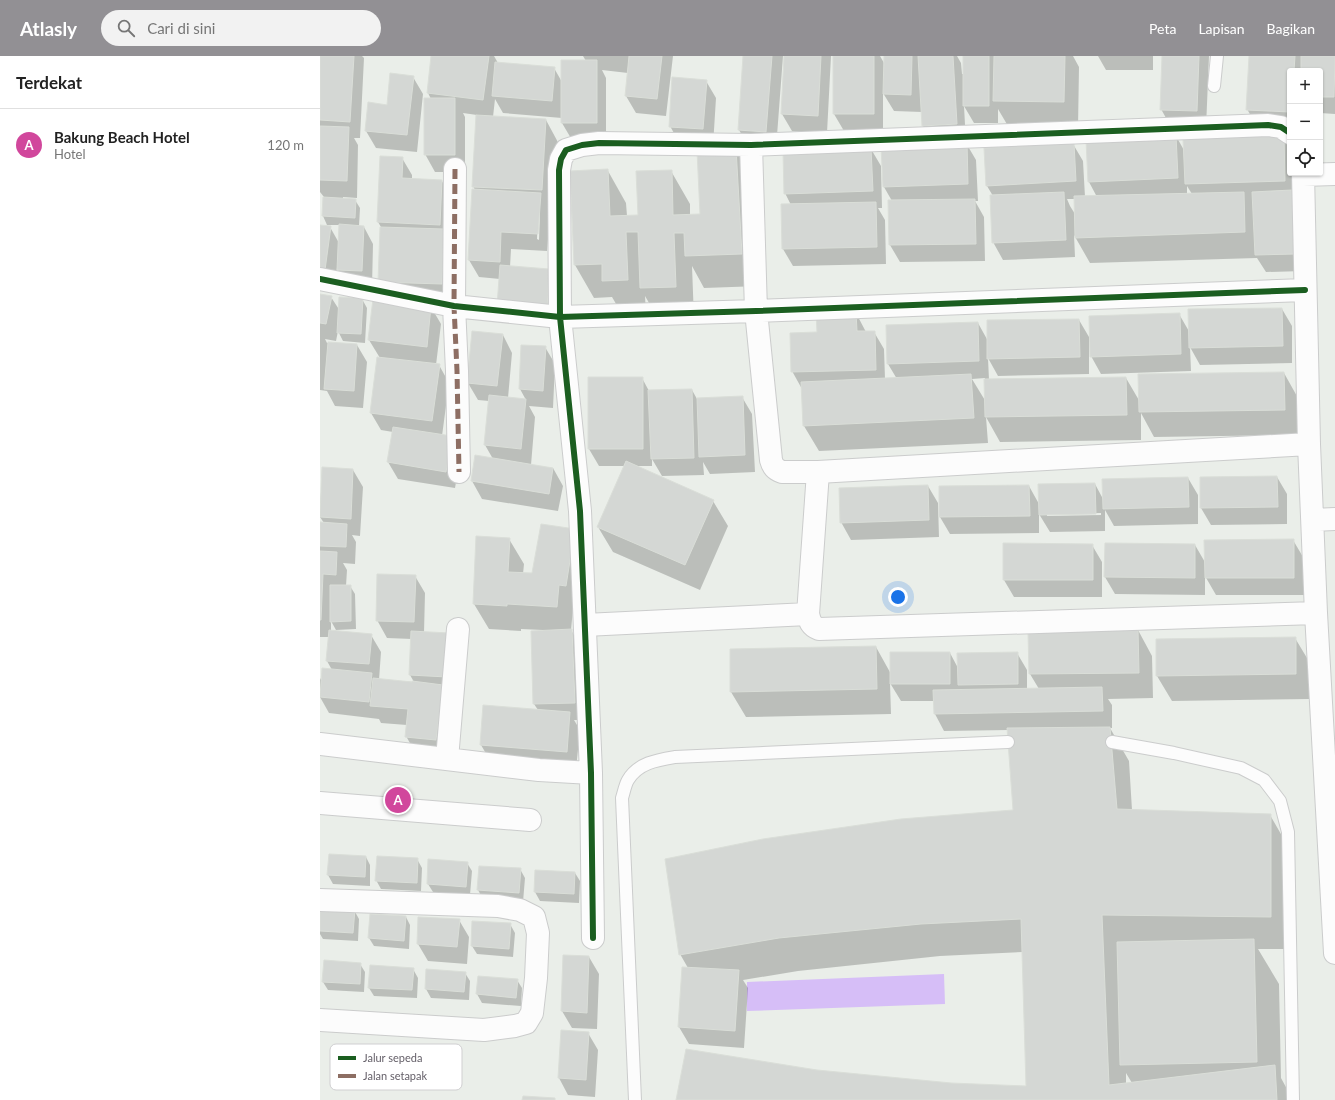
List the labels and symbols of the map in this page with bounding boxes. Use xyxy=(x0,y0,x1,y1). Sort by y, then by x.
your location xyxy=(888,587,908,607)
pin: A xyxy=(385,785,411,815)
legend xyxy=(330,1044,462,1090)
text: Jalur sepeda xyxy=(363,1051,422,1064)
text: Jalan setapak xyxy=(363,1069,427,1082)

